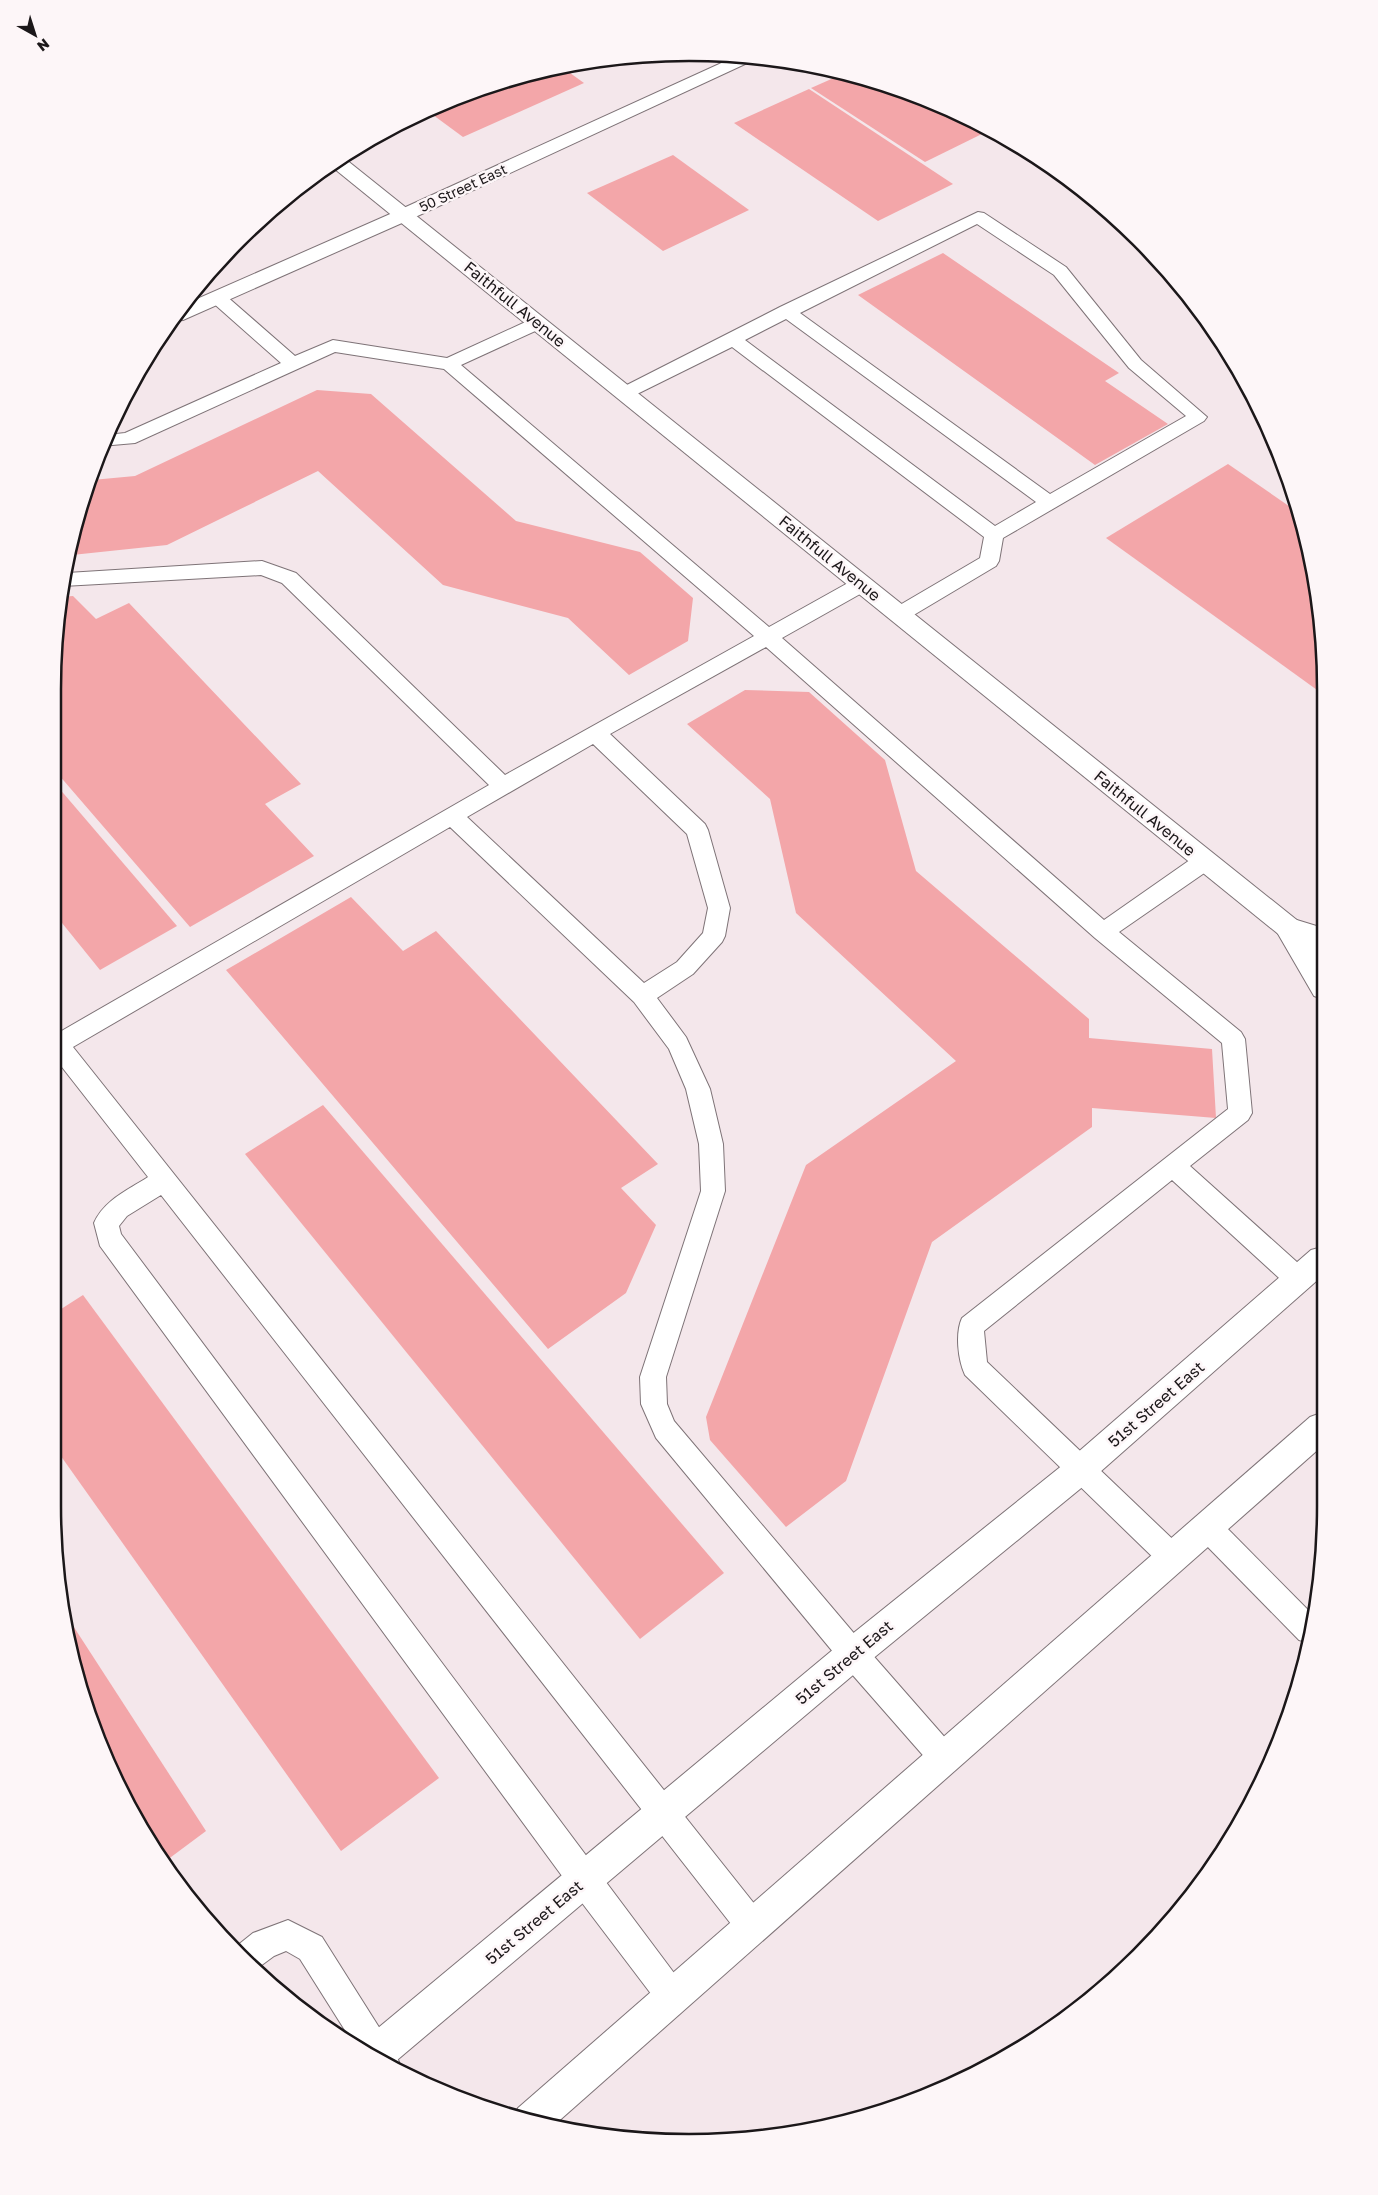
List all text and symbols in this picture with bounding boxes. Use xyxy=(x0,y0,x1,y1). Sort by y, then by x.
north arrow xyxy=(10,10,60,60)
text: N xyxy=(34,36,53,55)
street label: 50 Street East xyxy=(416,160,509,215)
street label: Faithfull Avenue xyxy=(460,257,570,351)
street label: Faithfull Avenue xyxy=(775,511,885,605)
street label: Faithfull Avenue xyxy=(1090,766,1200,860)
street label: 51st Street East xyxy=(1104,1357,1208,1451)
street label: 51st Street East xyxy=(791,1616,897,1708)
street label: 51st Street East xyxy=(481,1876,587,1968)

